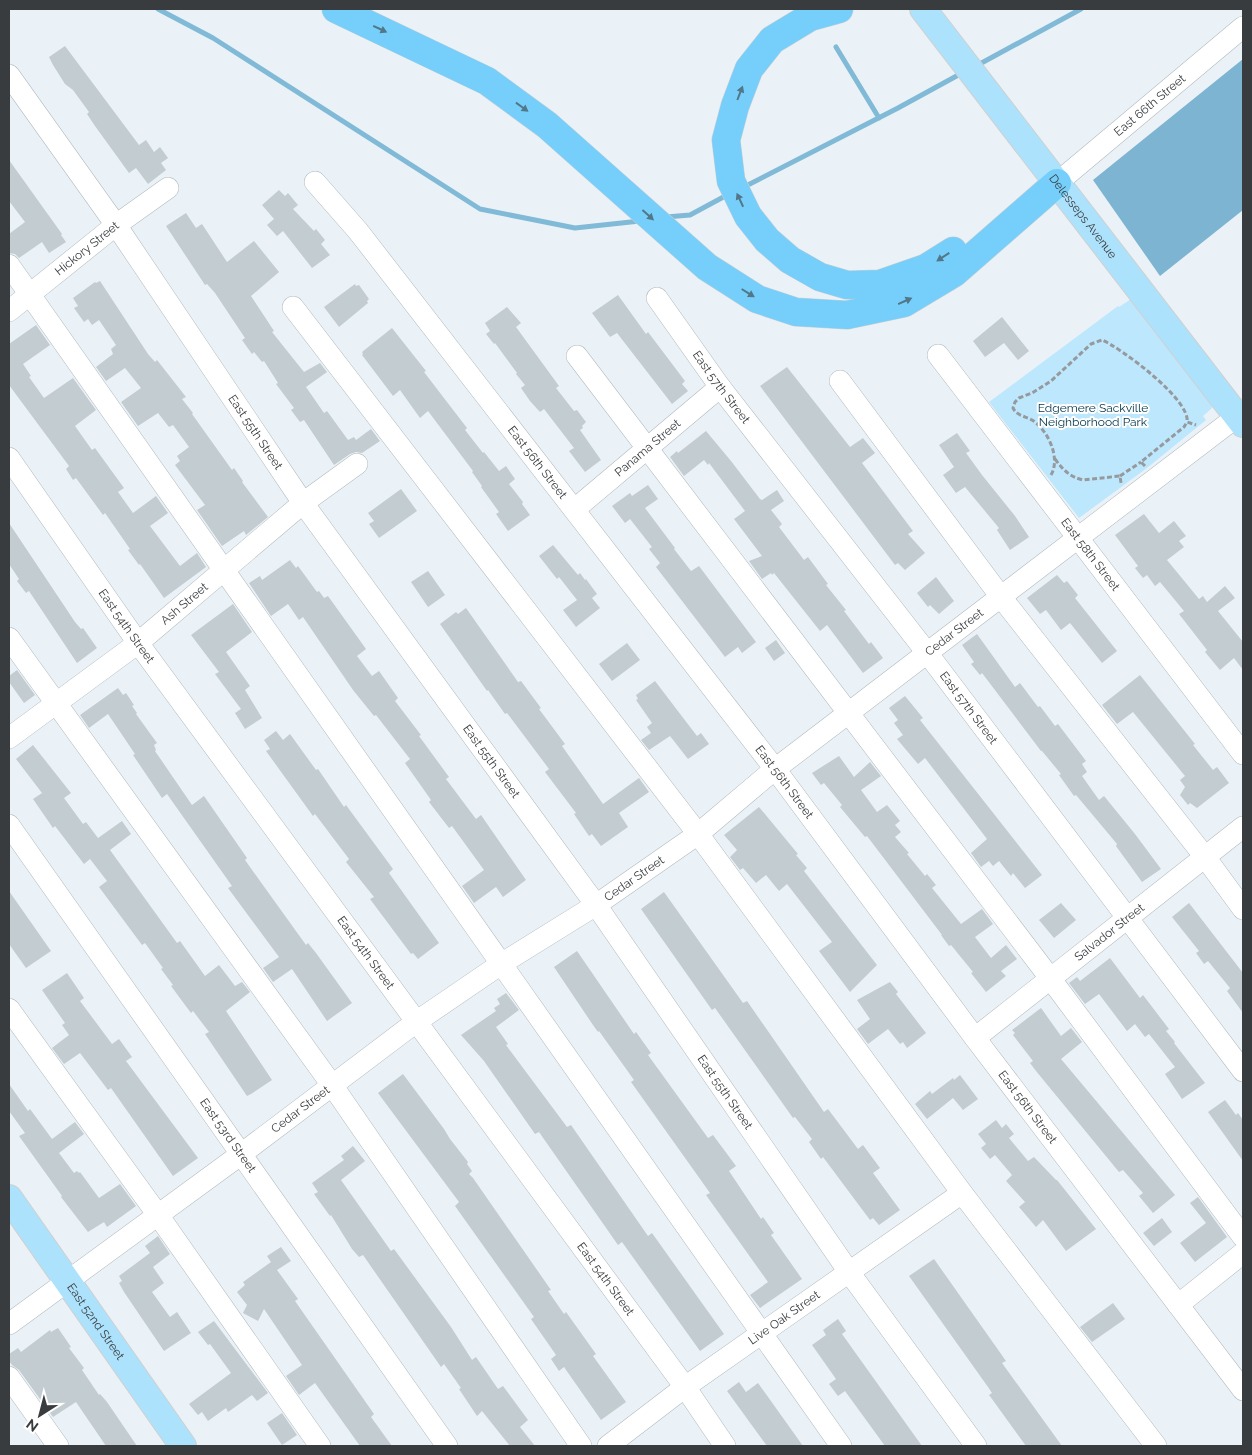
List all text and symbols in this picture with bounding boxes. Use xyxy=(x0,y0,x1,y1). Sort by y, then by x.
one-way arrow xyxy=(373,25,387,33)
street label: East 66th Street xyxy=(1111,71,1188,139)
one-way arrow xyxy=(736,85,744,100)
one-way arrow xyxy=(515,102,529,112)
street label: Delesseps Avenue xyxy=(1046,172,1120,261)
one-way arrow xyxy=(736,193,744,207)
one-way arrow xyxy=(641,209,653,221)
street label: Hickory Street xyxy=(52,218,122,278)
one-way arrow xyxy=(936,253,949,262)
one-way arrow xyxy=(742,289,755,298)
one-way arrow xyxy=(898,296,912,304)
street label: East 57th Street xyxy=(690,348,753,426)
street label: East 55th Street xyxy=(225,392,286,472)
park label: Edgemere Sackville Neighborhood Park xyxy=(1038,401,1148,429)
street label: Panama Street xyxy=(612,416,683,479)
street label: East 56th Street xyxy=(505,423,570,501)
street label: East 58th Street xyxy=(1058,515,1123,594)
street label: Ash Street xyxy=(158,580,211,628)
street label: East 54th Street xyxy=(96,586,157,666)
street label: Cedar Street xyxy=(922,606,986,659)
street label: East 57th Street xyxy=(937,669,1001,747)
street label: East 55th Street xyxy=(460,722,523,801)
street label: East 56th Street xyxy=(752,743,816,821)
street label: Cedar Street xyxy=(602,853,667,904)
street label: Salvador Street xyxy=(1072,901,1147,964)
street label: East 54th Street xyxy=(334,913,397,992)
street label: East 55th Street xyxy=(694,1052,756,1132)
street label: East 56th Street xyxy=(995,1068,1060,1146)
street label: Cedar Street xyxy=(268,1083,332,1136)
street label: East 53rd Street xyxy=(197,1096,259,1175)
street label: East 54th Street xyxy=(574,1240,637,1318)
street label: East 52nd Street xyxy=(64,1281,127,1363)
street label: Live Oak Street xyxy=(746,1288,823,1347)
north arrow xyxy=(15,1390,65,1440)
text: N xyxy=(23,1416,41,1435)

